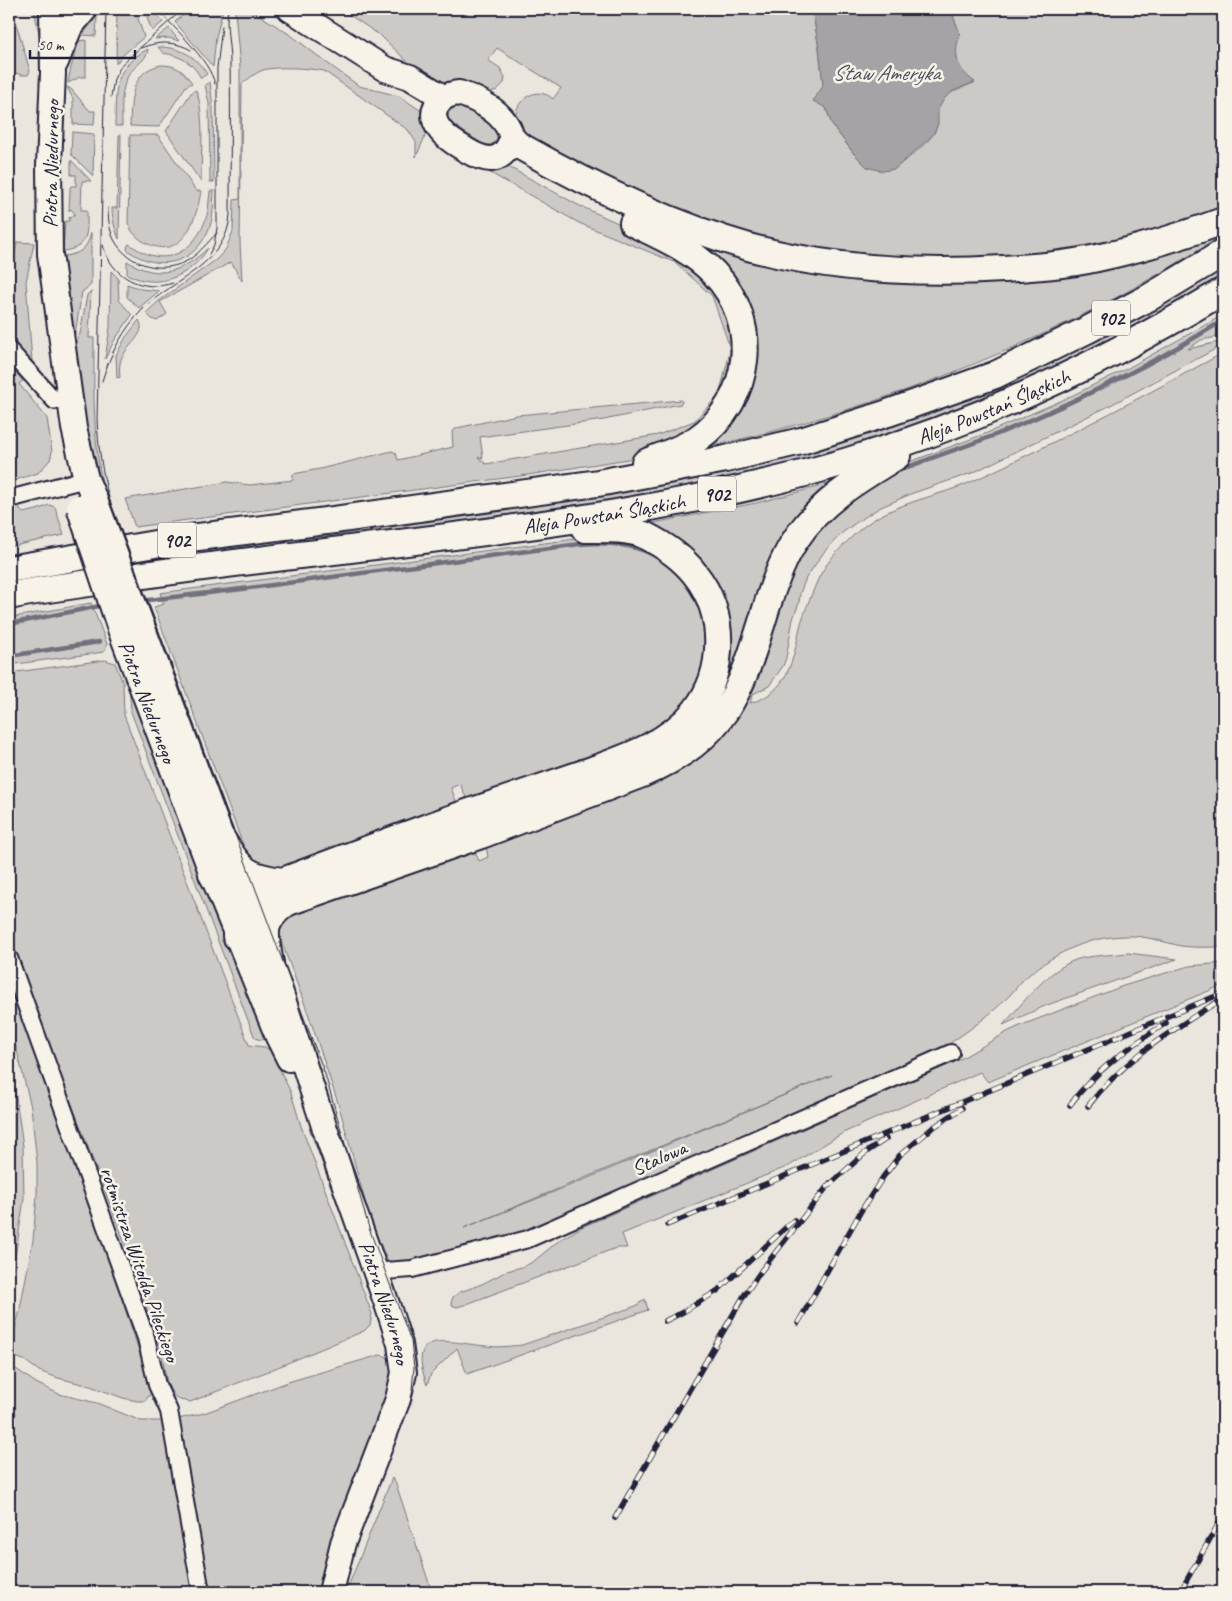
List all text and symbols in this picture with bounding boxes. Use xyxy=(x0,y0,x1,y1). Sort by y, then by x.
scale bar xyxy=(30,28,135,60)
text: 50 m xyxy=(38,36,65,55)
water label: Staw Ameryka xyxy=(832,59,943,87)
street label: Piotra Niedurnego xyxy=(37,97,65,228)
road number: 902 xyxy=(1092,300,1130,336)
street label: Aleja Powstań Śląskich xyxy=(914,363,1075,450)
road number: 902 xyxy=(698,476,736,512)
street label: Aleja Powstań Śląskich xyxy=(522,488,689,540)
road number: 902 xyxy=(158,522,196,558)
street label: Piotra Niedurnego xyxy=(113,637,183,769)
street label: Stalowa xyxy=(628,1134,693,1182)
street label: rotmistrza Witolda Pileckiego xyxy=(94,1163,186,1367)
street label: Piotra Niedurnego xyxy=(353,1238,416,1369)

